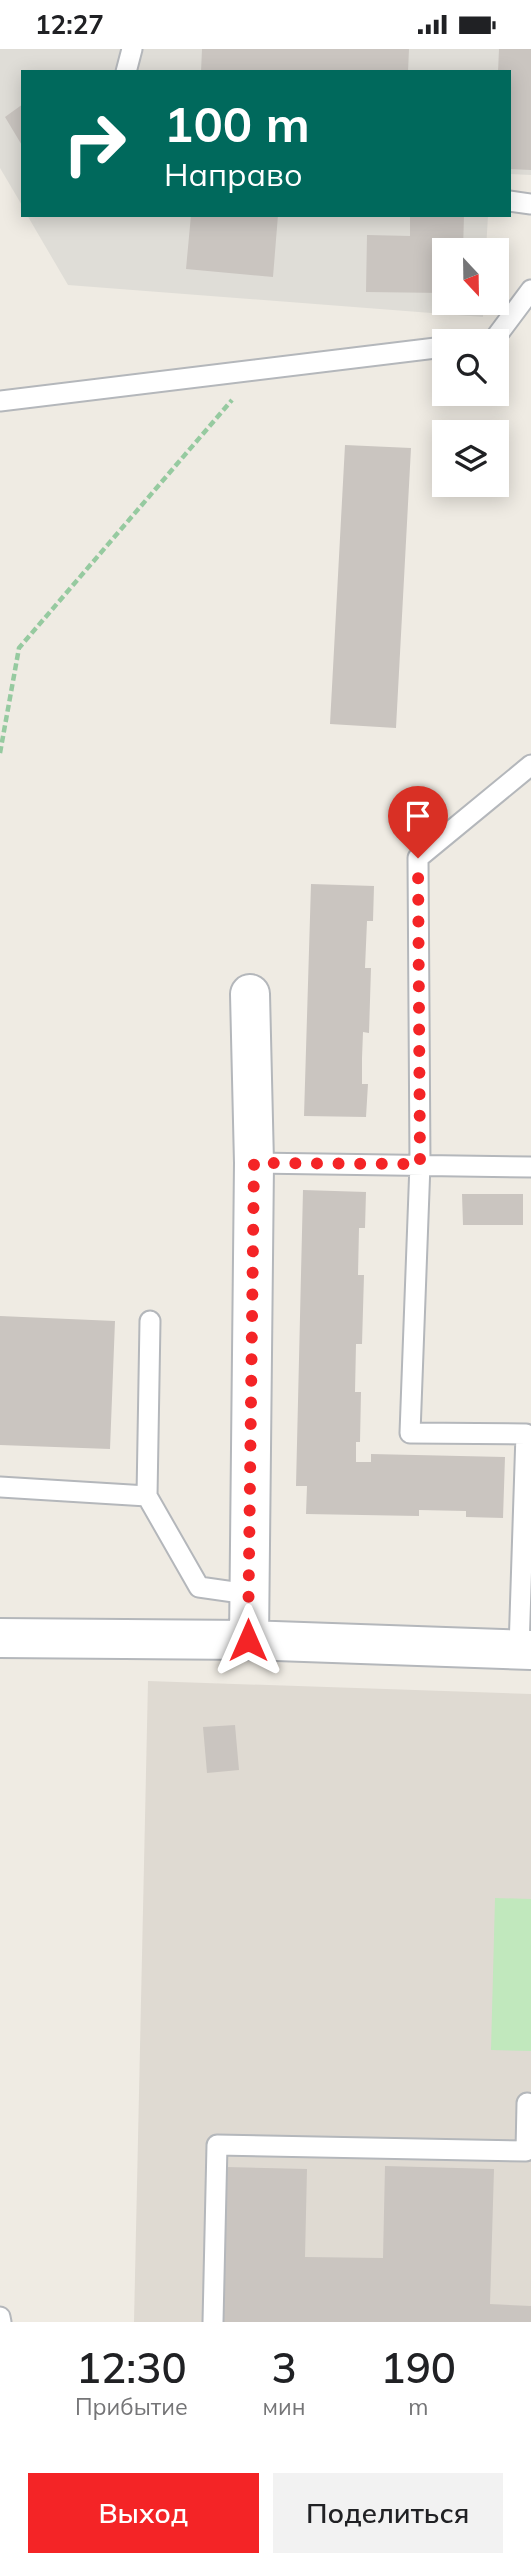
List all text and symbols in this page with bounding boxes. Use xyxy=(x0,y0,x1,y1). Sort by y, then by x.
text: 12:27 xyxy=(35,8,104,41)
text: 100 m xyxy=(164,93,310,154)
icon: right xyxy=(49,98,140,189)
text: Направо xyxy=(164,154,303,194)
north arrow xyxy=(432,238,509,315)
map controls xyxy=(432,238,509,497)
button: search xyxy=(432,329,509,406)
button: layers xyxy=(432,420,509,497)
pin xyxy=(388,786,448,858)
icon: arrive xyxy=(399,797,437,835)
position arrow xyxy=(211,1603,285,1677)
text: 12:30 xyxy=(76,2341,187,2394)
text: 3 xyxy=(271,2341,297,2394)
text: 190 xyxy=(380,2341,456,2394)
text: Прибытие xyxy=(75,2392,188,2421)
text: мин xyxy=(263,2392,306,2421)
text: m xyxy=(408,2392,428,2421)
button: Выход xyxy=(28,2473,259,2553)
button: Поделиться xyxy=(273,2473,503,2553)

